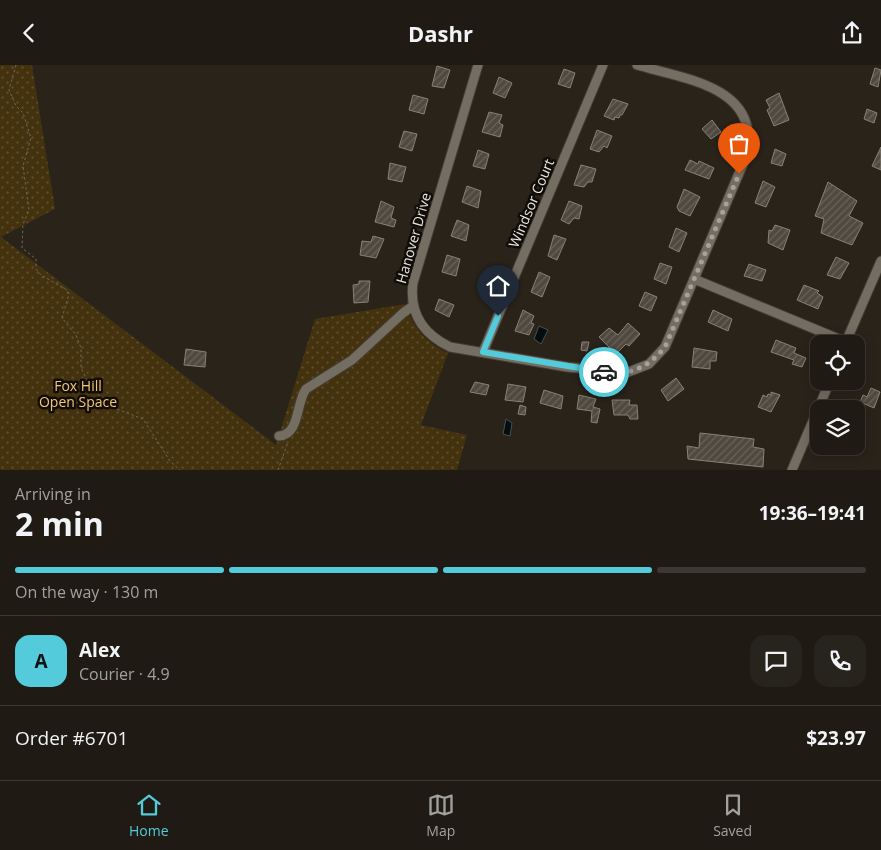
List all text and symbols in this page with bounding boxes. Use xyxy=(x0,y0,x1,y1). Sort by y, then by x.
text: Dashr xyxy=(408,18,473,48)
icon: back xyxy=(15,19,43,47)
icon: share xyxy=(838,19,866,47)
pin xyxy=(718,123,760,174)
icon: bag xyxy=(725,130,753,158)
street label: Windsor Court xyxy=(504,156,558,250)
street label: Hanover Drive xyxy=(391,190,435,286)
pin xyxy=(477,265,519,316)
icon: home xyxy=(484,272,512,300)
map controls xyxy=(810,335,865,455)
button: locate xyxy=(810,335,865,390)
courier xyxy=(579,347,629,397)
icon: car xyxy=(590,358,618,386)
park label: Fox Hill Open Space xyxy=(39,376,117,411)
button: layers xyxy=(810,400,865,455)
text: Arriving in xyxy=(15,483,91,505)
text: 19:36–19:41 xyxy=(759,500,866,526)
text: 2 min xyxy=(15,502,104,545)
text: On the way · 130 m xyxy=(15,581,158,603)
button: chat xyxy=(750,635,802,687)
button: phone xyxy=(814,635,866,687)
text: Alex xyxy=(79,637,120,663)
text: A xyxy=(34,648,48,674)
text: Courier · 4.9 xyxy=(79,663,170,685)
text: Order #6701 xyxy=(15,725,128,751)
text: $23.97 xyxy=(806,725,866,751)
tab: Home xyxy=(129,791,169,840)
tab: Map xyxy=(426,791,455,840)
tab: Saved xyxy=(713,791,752,840)

